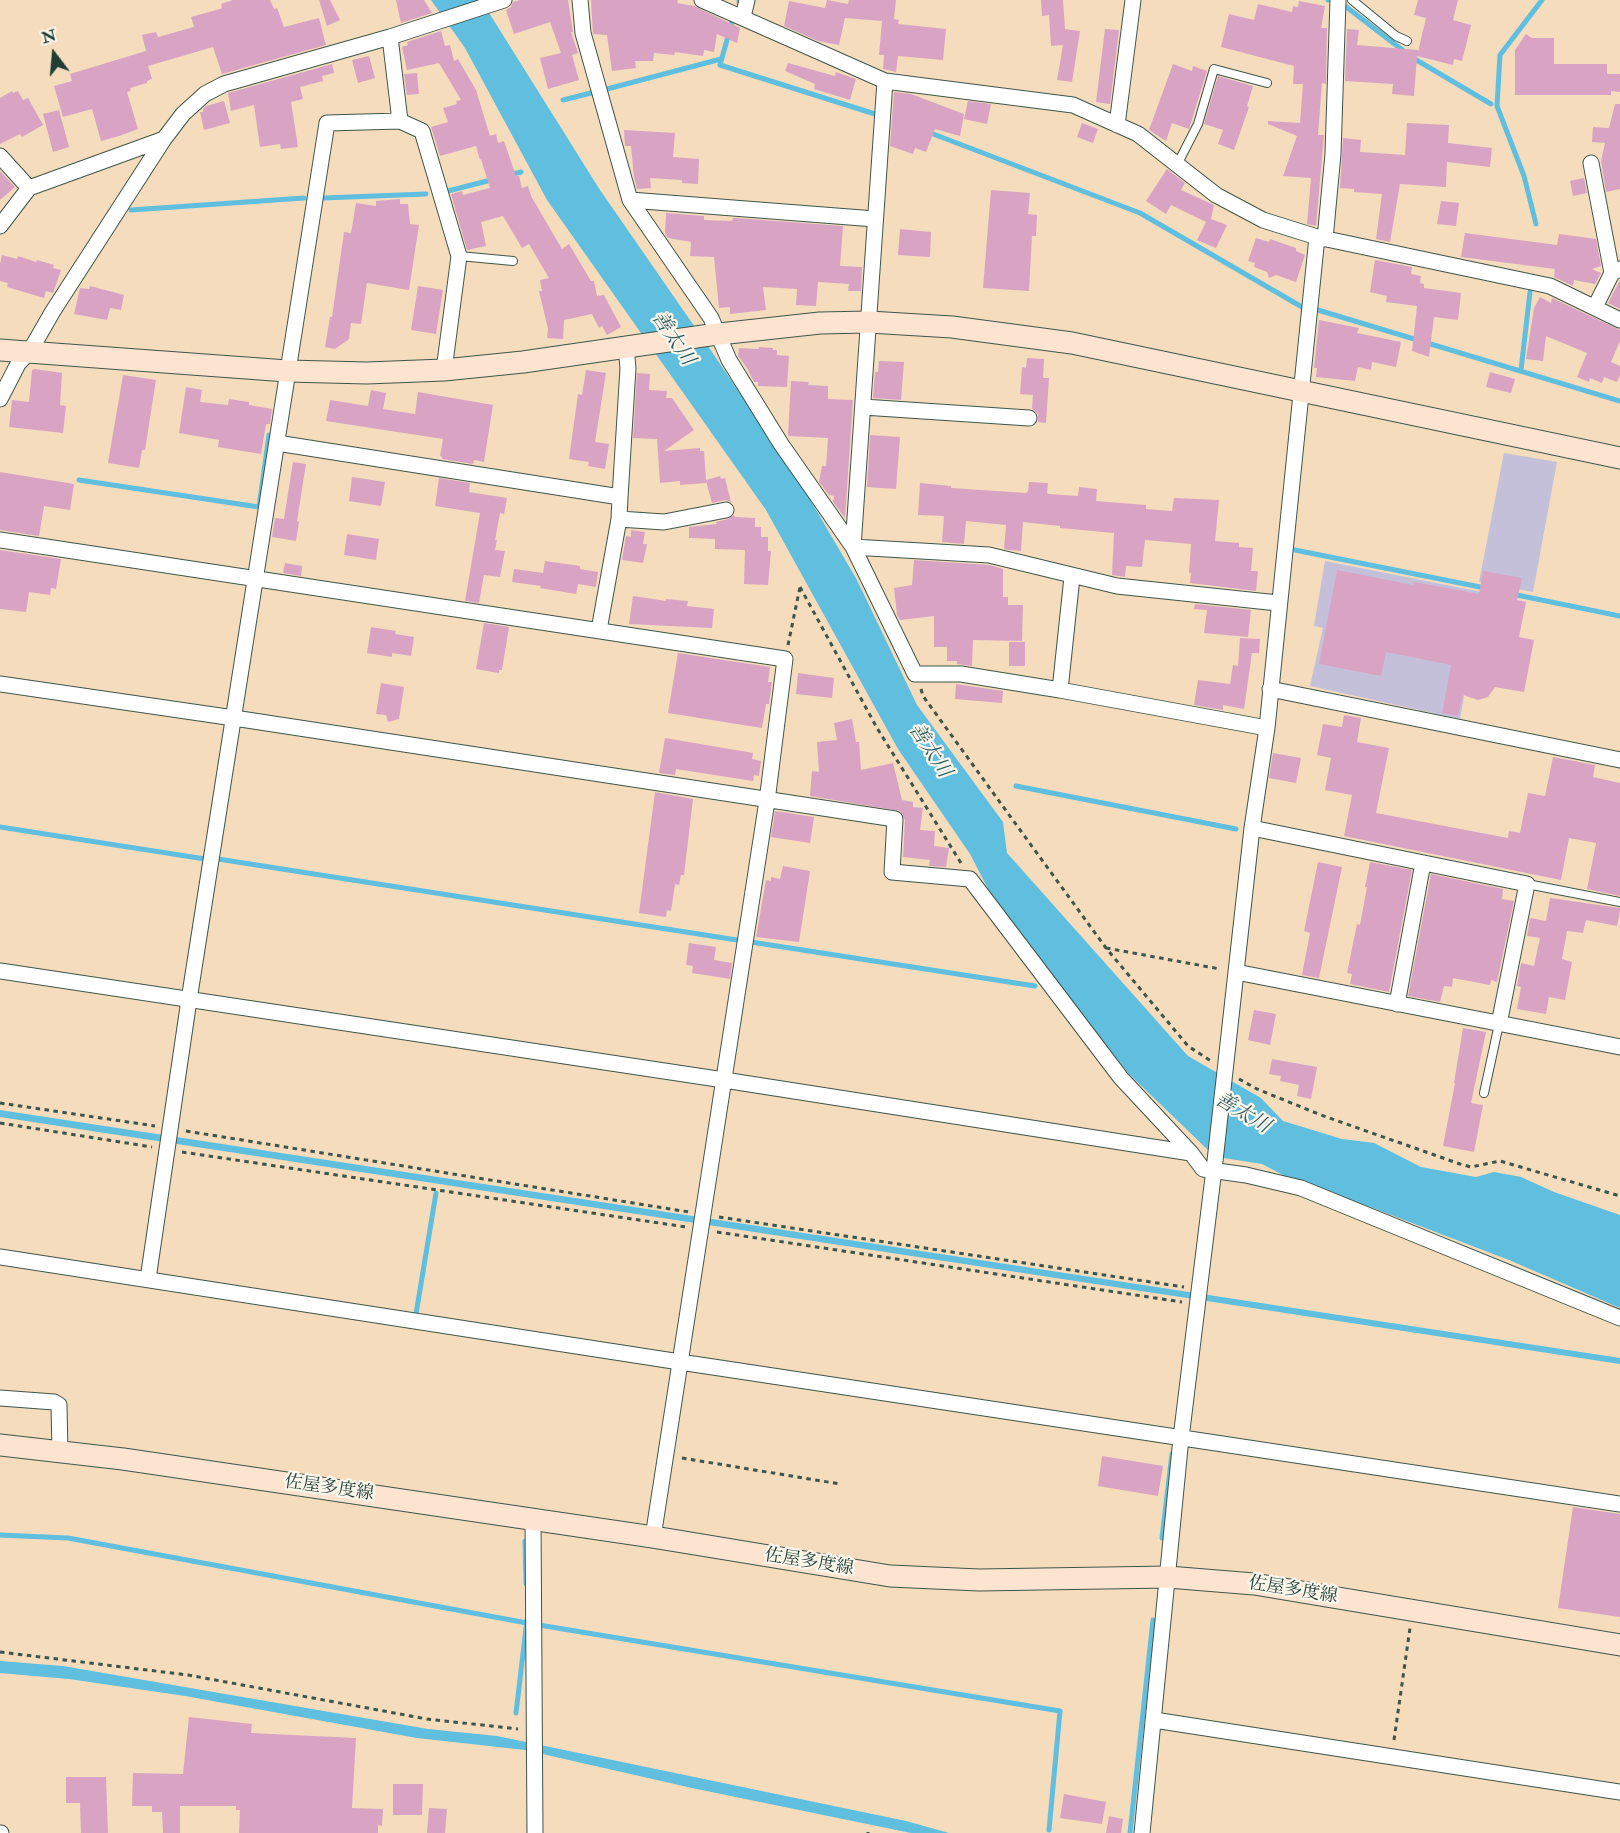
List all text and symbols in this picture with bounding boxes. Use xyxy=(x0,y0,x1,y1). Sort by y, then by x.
north arrow xyxy=(24,24,84,84)
text: N xyxy=(39,25,59,48)
water label: 善太川 xyxy=(645,307,699,371)
water label: 善太川 xyxy=(903,719,955,783)
water label: 善太川 xyxy=(1210,1088,1274,1140)
street label: 佐屋多度線 xyxy=(283,1472,375,1506)
street label: 佐屋多度線 xyxy=(763,1545,855,1581)
street label: 佐屋多度線 xyxy=(1247,1573,1339,1609)

